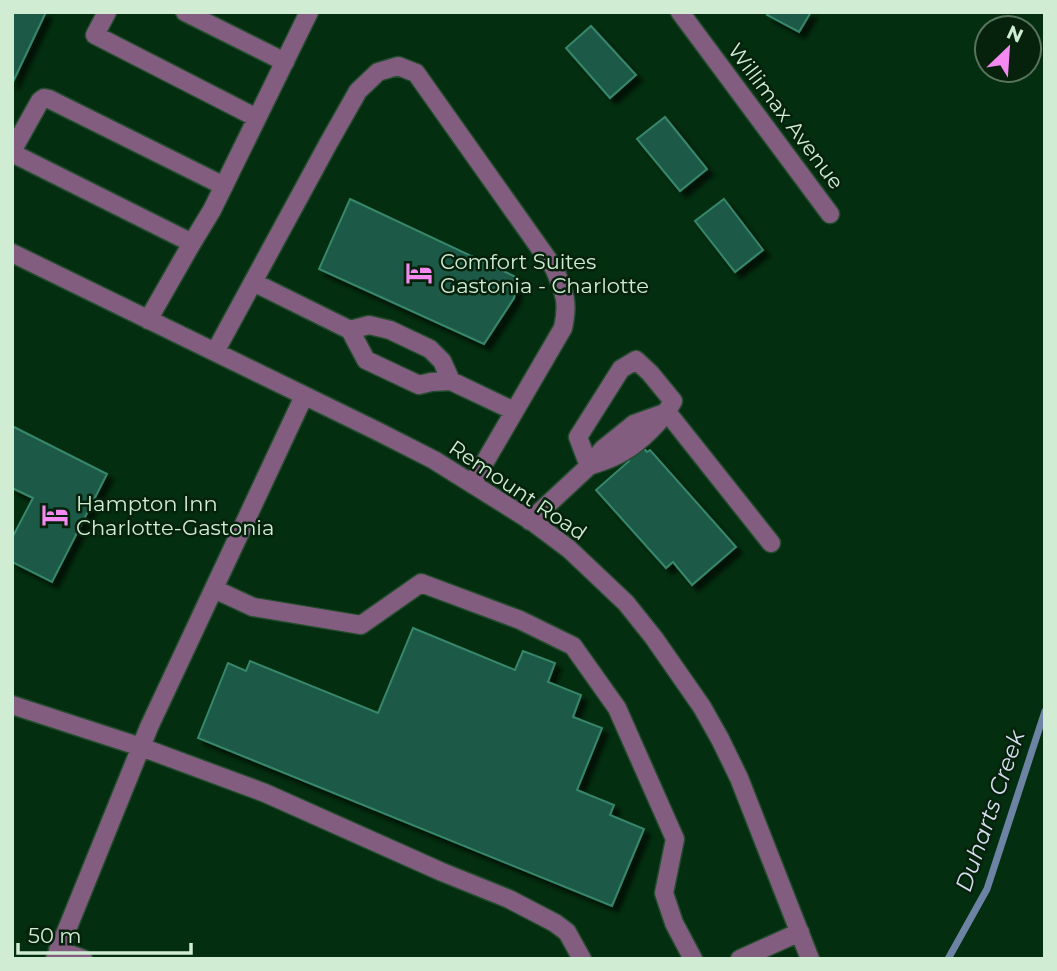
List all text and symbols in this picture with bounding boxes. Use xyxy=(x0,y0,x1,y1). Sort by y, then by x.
north arrow xyxy=(973,14,1043,84)
text: N xyxy=(1003,20,1027,48)
street label: Willimax Avenue xyxy=(723,38,849,194)
place label: Comfort Suites Gastonia - Charlotte xyxy=(440,249,649,298)
hotel icon: Comfort Suites Gastonia - Charlotte xyxy=(404,258,434,288)
street label: Remount Road xyxy=(444,435,592,545)
place label: Hampton Inn Charlotte-Gastonia xyxy=(76,491,274,540)
hotel icon: Hampton Inn Charlotte-Gastonia xyxy=(40,500,70,530)
water label: Duharts Creek xyxy=(949,725,1031,895)
scale bar xyxy=(18,912,191,956)
text: 50 m xyxy=(28,923,82,948)

